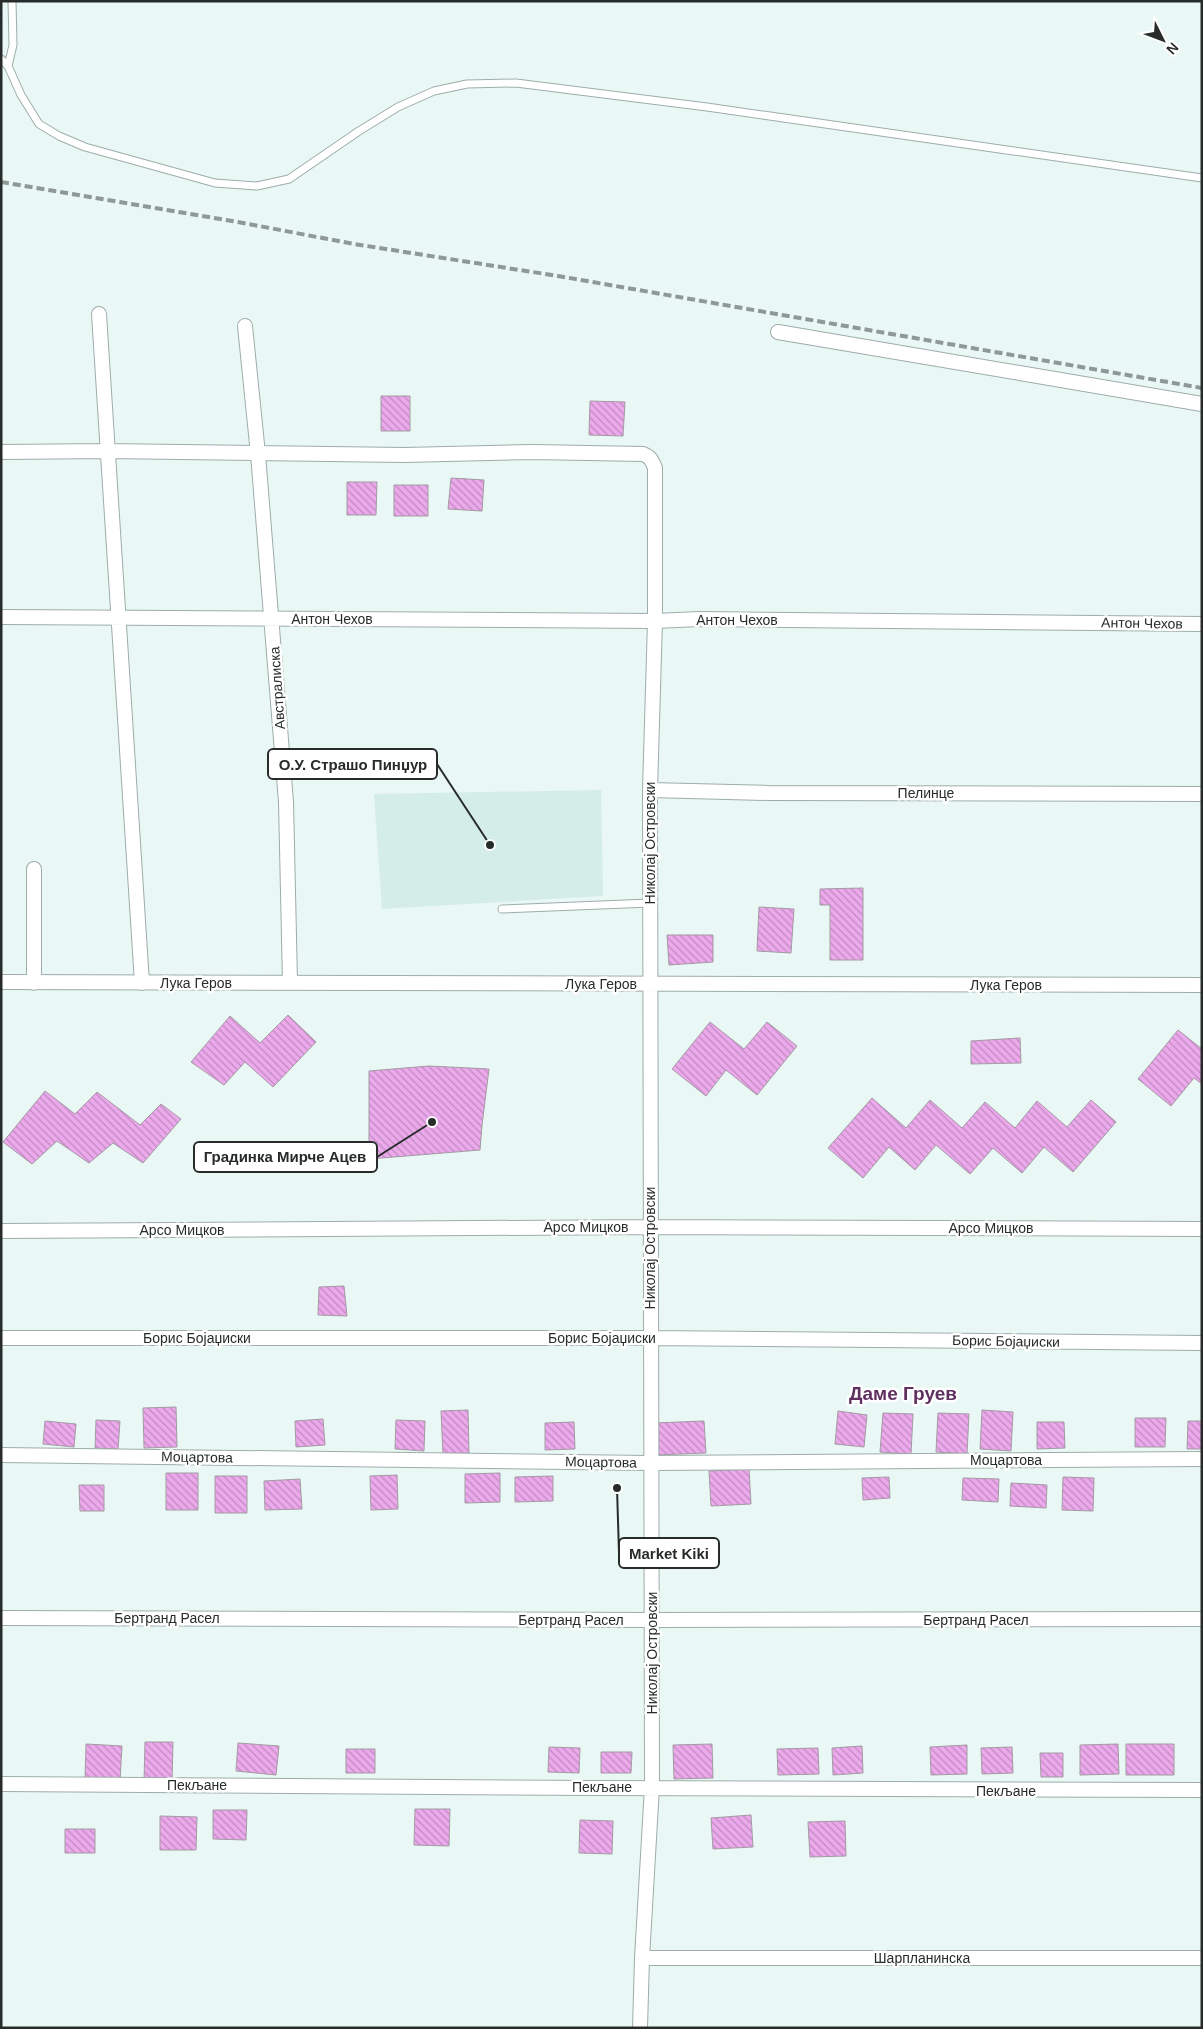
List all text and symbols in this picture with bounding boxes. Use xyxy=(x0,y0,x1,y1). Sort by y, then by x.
north arrow xyxy=(1138,15,1188,65)
text: N xyxy=(1163,40,1182,58)
street label: Антон Чехов xyxy=(291,611,373,627)
street label: Антон Чехов xyxy=(696,612,778,628)
street label: Антон Чехов xyxy=(1101,614,1183,632)
street label: Австралиска xyxy=(266,646,288,730)
callout: О.У. Страшо Пинџур xyxy=(268,749,437,779)
text: О.У. Страшо Пинџур xyxy=(279,756,427,773)
street label: Николај Островски xyxy=(642,782,658,904)
street label: Пелинце xyxy=(898,785,955,801)
street label: Лука Геров xyxy=(160,975,232,991)
street label: Лука Геров xyxy=(565,976,637,992)
street label: Лука Геров xyxy=(970,977,1042,993)
callout: Градинка Мирче Ацев xyxy=(194,1142,377,1172)
text: Градинка Мирче Ацев xyxy=(204,1148,366,1165)
street label: Николај Островски xyxy=(642,1187,658,1309)
street label: Арсо Мицков xyxy=(544,1219,628,1235)
street label: Арсо Мицков xyxy=(949,1220,1033,1236)
street label: Арсо Мицков xyxy=(140,1222,224,1238)
street label: Борис Бојаџиски xyxy=(143,1330,251,1346)
street label: Борис Бојаџиски xyxy=(548,1330,656,1346)
street label: Борис Бојаџиски xyxy=(952,1332,1060,1350)
district label: Даме Груев xyxy=(849,1383,957,1404)
street label: Моцартова xyxy=(161,1448,233,1466)
street label: Моцартова xyxy=(970,1452,1042,1468)
street label: Моцартова xyxy=(565,1453,637,1471)
callout: Market Kiki xyxy=(619,1538,719,1568)
text: Market Kiki xyxy=(629,1545,709,1562)
street label: Николај Островски xyxy=(644,1592,660,1714)
street label: Бертранд Расел xyxy=(114,1610,220,1626)
street label: Бертранд Расел xyxy=(518,1612,624,1628)
street label: Бертранд Расел xyxy=(923,1612,1029,1628)
street label: Пекљане xyxy=(167,1777,227,1793)
street label: Пекљане xyxy=(572,1779,632,1795)
street label: Пекљане xyxy=(976,1783,1036,1799)
street label: Шарпланинска xyxy=(874,1950,970,1966)

